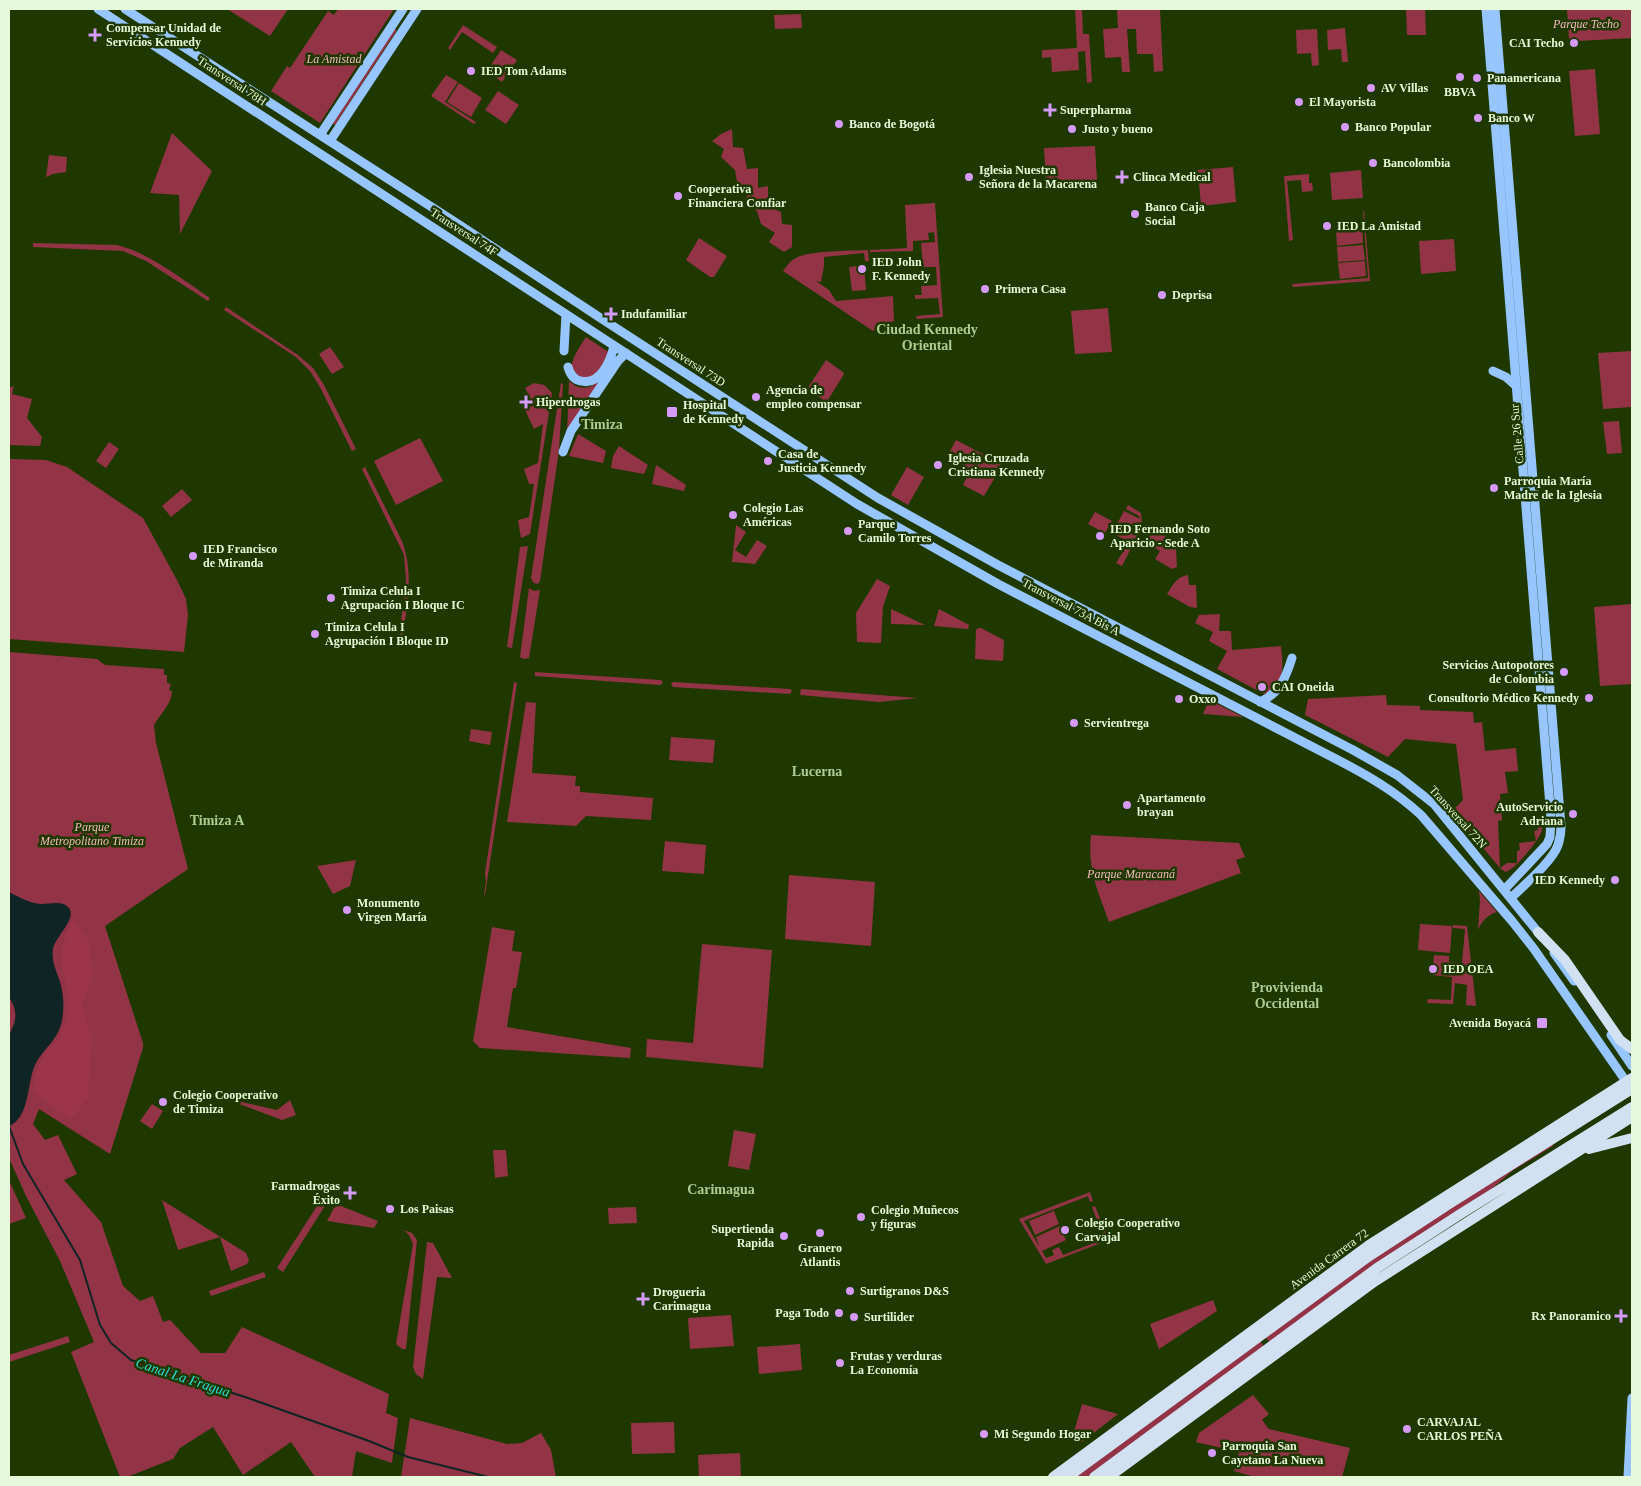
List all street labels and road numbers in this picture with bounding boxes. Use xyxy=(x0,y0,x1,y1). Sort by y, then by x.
street label: Transversal 78H xyxy=(195,54,269,109)
street label: Transversal 74F xyxy=(428,205,500,259)
street label: Transversal 73D xyxy=(654,335,728,390)
street label: Calle 26 Sur xyxy=(1507,404,1527,464)
street label: Transversal 73A Bis A xyxy=(1020,575,1123,639)
street label: Transversal 72N xyxy=(1426,783,1490,851)
street label: Avenida Carrera 72 xyxy=(1287,1226,1371,1292)

